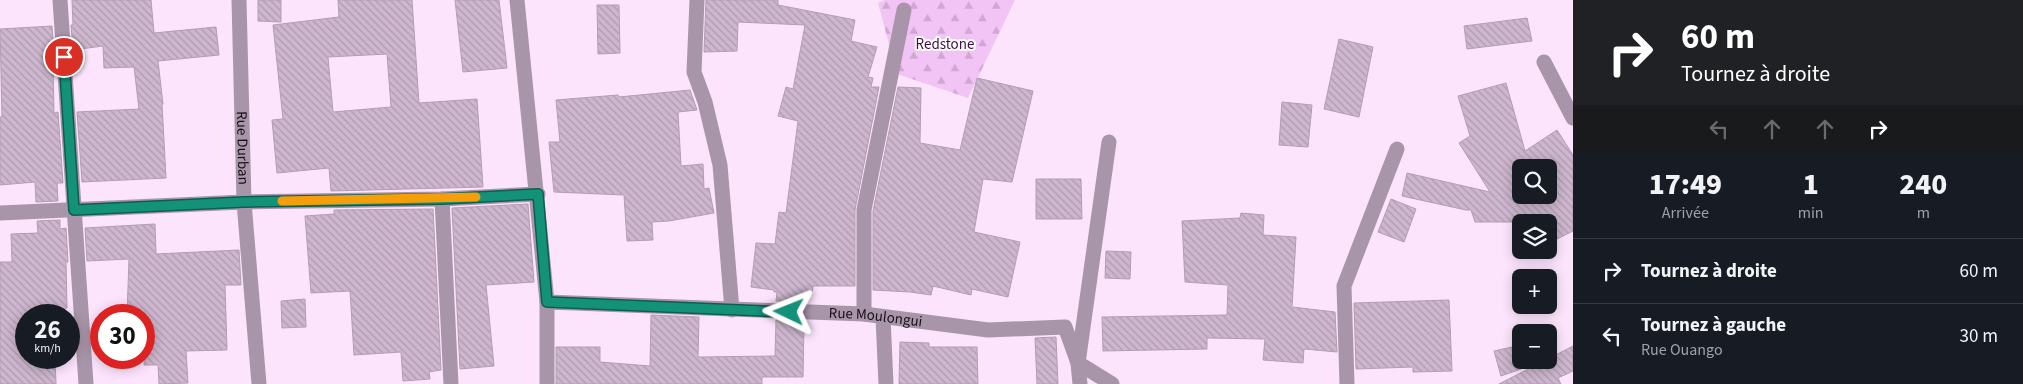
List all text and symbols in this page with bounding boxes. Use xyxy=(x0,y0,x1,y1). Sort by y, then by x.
text: 60 m xyxy=(1681,12,1755,62)
icon: right xyxy=(1598,20,1663,85)
park label: Redstone xyxy=(916,34,974,55)
pin xyxy=(43,36,85,78)
icon: arrive xyxy=(50,43,78,71)
text: Tournez à droite xyxy=(1681,58,1830,90)
street label: Rue Durban xyxy=(231,111,254,185)
icon: left xyxy=(1705,115,1733,143)
icon: ahead xyxy=(1758,115,1786,143)
icon: ahead xyxy=(1811,115,1839,143)
icon: right xyxy=(1864,115,1892,143)
map controls xyxy=(1512,159,1557,369)
button: search xyxy=(1512,159,1557,204)
text: 17:49 xyxy=(1649,163,1722,206)
text: 1 xyxy=(1803,163,1819,206)
text: 240 xyxy=(1899,163,1947,206)
text: Arrivée xyxy=(1662,202,1709,224)
text: min xyxy=(1798,202,1824,224)
text: m xyxy=(1917,202,1930,224)
button: layers xyxy=(1512,214,1557,259)
icon: right xyxy=(1598,257,1626,285)
text: Tournez à droite xyxy=(1641,258,1777,285)
text: 60 m xyxy=(1960,258,1998,285)
button: + xyxy=(1512,269,1557,314)
position arrow xyxy=(762,285,814,337)
street label: Rue Moulongui xyxy=(828,302,924,332)
speed limit sign: 30 xyxy=(90,304,155,369)
text: 26 xyxy=(34,312,61,348)
text: Tournez à gauche xyxy=(1641,312,1786,339)
icon: left xyxy=(1598,322,1626,350)
text: 30 m xyxy=(1960,323,1998,350)
button: − xyxy=(1512,324,1557,369)
text: Rue Ouango xyxy=(1641,339,1723,361)
text: km/h xyxy=(34,340,61,357)

